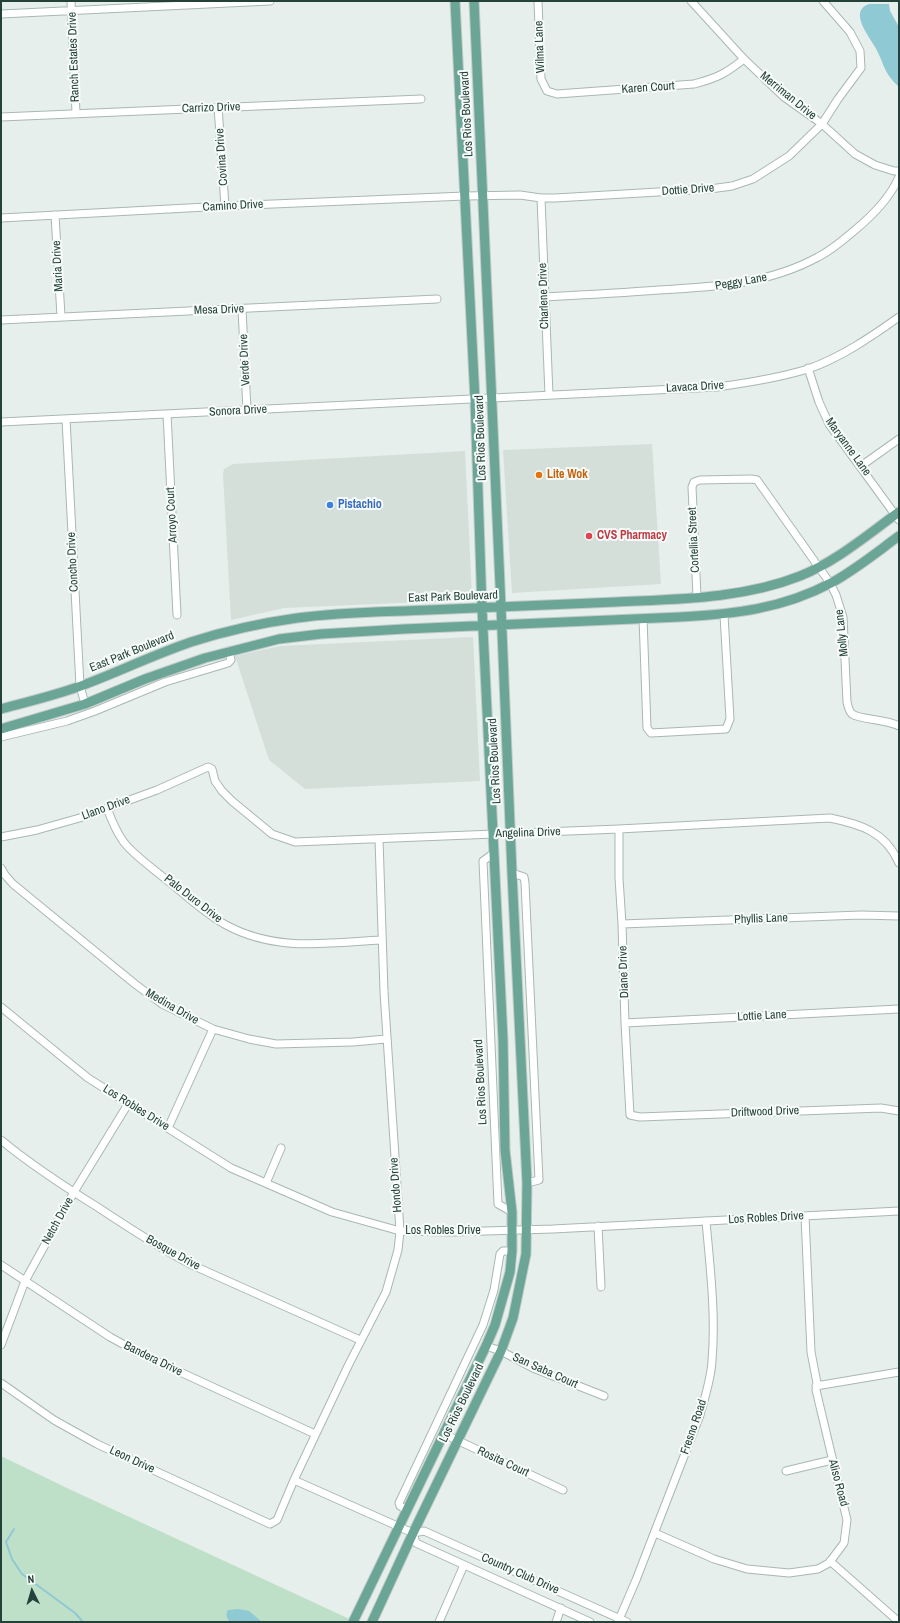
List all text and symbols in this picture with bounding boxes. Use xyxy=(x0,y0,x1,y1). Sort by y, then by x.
street label: Ranch Estates Drive xyxy=(65,12,83,102)
street label: Wilma Lane xyxy=(532,21,548,73)
street label: Merriman Drive xyxy=(757,69,819,123)
street label: Los Rios Boulevard xyxy=(458,71,476,157)
street label: Karen Court xyxy=(621,79,675,97)
street label: Carrizo Drive xyxy=(182,100,240,116)
street label: Covina Drive xyxy=(213,128,231,186)
street label: Dottie Drive xyxy=(661,181,715,199)
street label: Camino Drive xyxy=(202,197,264,215)
street label: Maria Drive xyxy=(49,240,67,292)
street label: Charlene Drive xyxy=(536,263,552,329)
street label: Peggy Lane xyxy=(714,270,768,294)
street label: Mesa Drive xyxy=(194,302,244,318)
street label: Verde Drive xyxy=(236,334,254,386)
street label: Lavaca Drive xyxy=(666,378,724,396)
street label: Los Rios Boulevard xyxy=(472,395,490,481)
street label: Sonora Drive xyxy=(209,402,267,420)
street label: Maryanne Lane xyxy=(822,415,874,479)
place label: Lite Wok xyxy=(547,468,588,482)
marker: Lite Wok xyxy=(534,470,544,480)
street label: Arroyo Court xyxy=(163,487,181,543)
place label: Pistachio xyxy=(338,498,382,512)
marker: Pistachio xyxy=(325,500,335,510)
street label: Cortellia Street xyxy=(685,507,703,573)
place label: CVS Pharmacy xyxy=(597,529,667,543)
marker: CVS Pharmacy xyxy=(584,531,594,541)
street label: Concho Drive xyxy=(64,532,82,592)
street label: East Park Boulevard xyxy=(408,588,498,606)
street label: Molly Lane xyxy=(832,609,852,657)
street label: East Park Boulevard xyxy=(88,629,176,675)
street label: Los Rios Boulevard xyxy=(486,718,504,804)
street label: Llano Drive xyxy=(80,793,132,823)
street label: Angelina Drive xyxy=(495,825,561,841)
street label: Palo Duro Drive xyxy=(161,872,225,926)
street label: Phyllis Lane xyxy=(734,911,788,927)
street label: Diane Drive xyxy=(616,946,632,998)
street label: Medina Drive xyxy=(143,986,201,1028)
street label: Lottie Lane xyxy=(737,1008,787,1024)
street label: Los Rios Boulevard xyxy=(472,1039,490,1125)
street label: Los Robles Drive xyxy=(100,1082,172,1134)
street label: Driftwood Drive xyxy=(731,1104,799,1120)
street label: Hondo Drive xyxy=(387,1157,405,1213)
street label: Netch Drive xyxy=(39,1195,77,1247)
street label: Los Robles Drive xyxy=(728,1209,804,1227)
street label: Los Robles Drive xyxy=(405,1224,481,1238)
street label: Bosque Drive xyxy=(143,1232,203,1274)
street label: Bandera Drive xyxy=(121,1339,185,1379)
street label: San Saba Court xyxy=(510,1350,580,1392)
street label: Los Rios Boulevard xyxy=(437,1361,487,1445)
street label: Fresno Road xyxy=(678,1398,710,1456)
street label: Leon Drive xyxy=(107,1443,157,1477)
street label: Rosita Court xyxy=(475,1444,531,1480)
street label: Aliso Road xyxy=(825,1458,851,1508)
street label: Country Club Drive xyxy=(479,1550,561,1598)
north arrow xyxy=(12,1571,52,1611)
text: N xyxy=(27,1572,35,1586)

